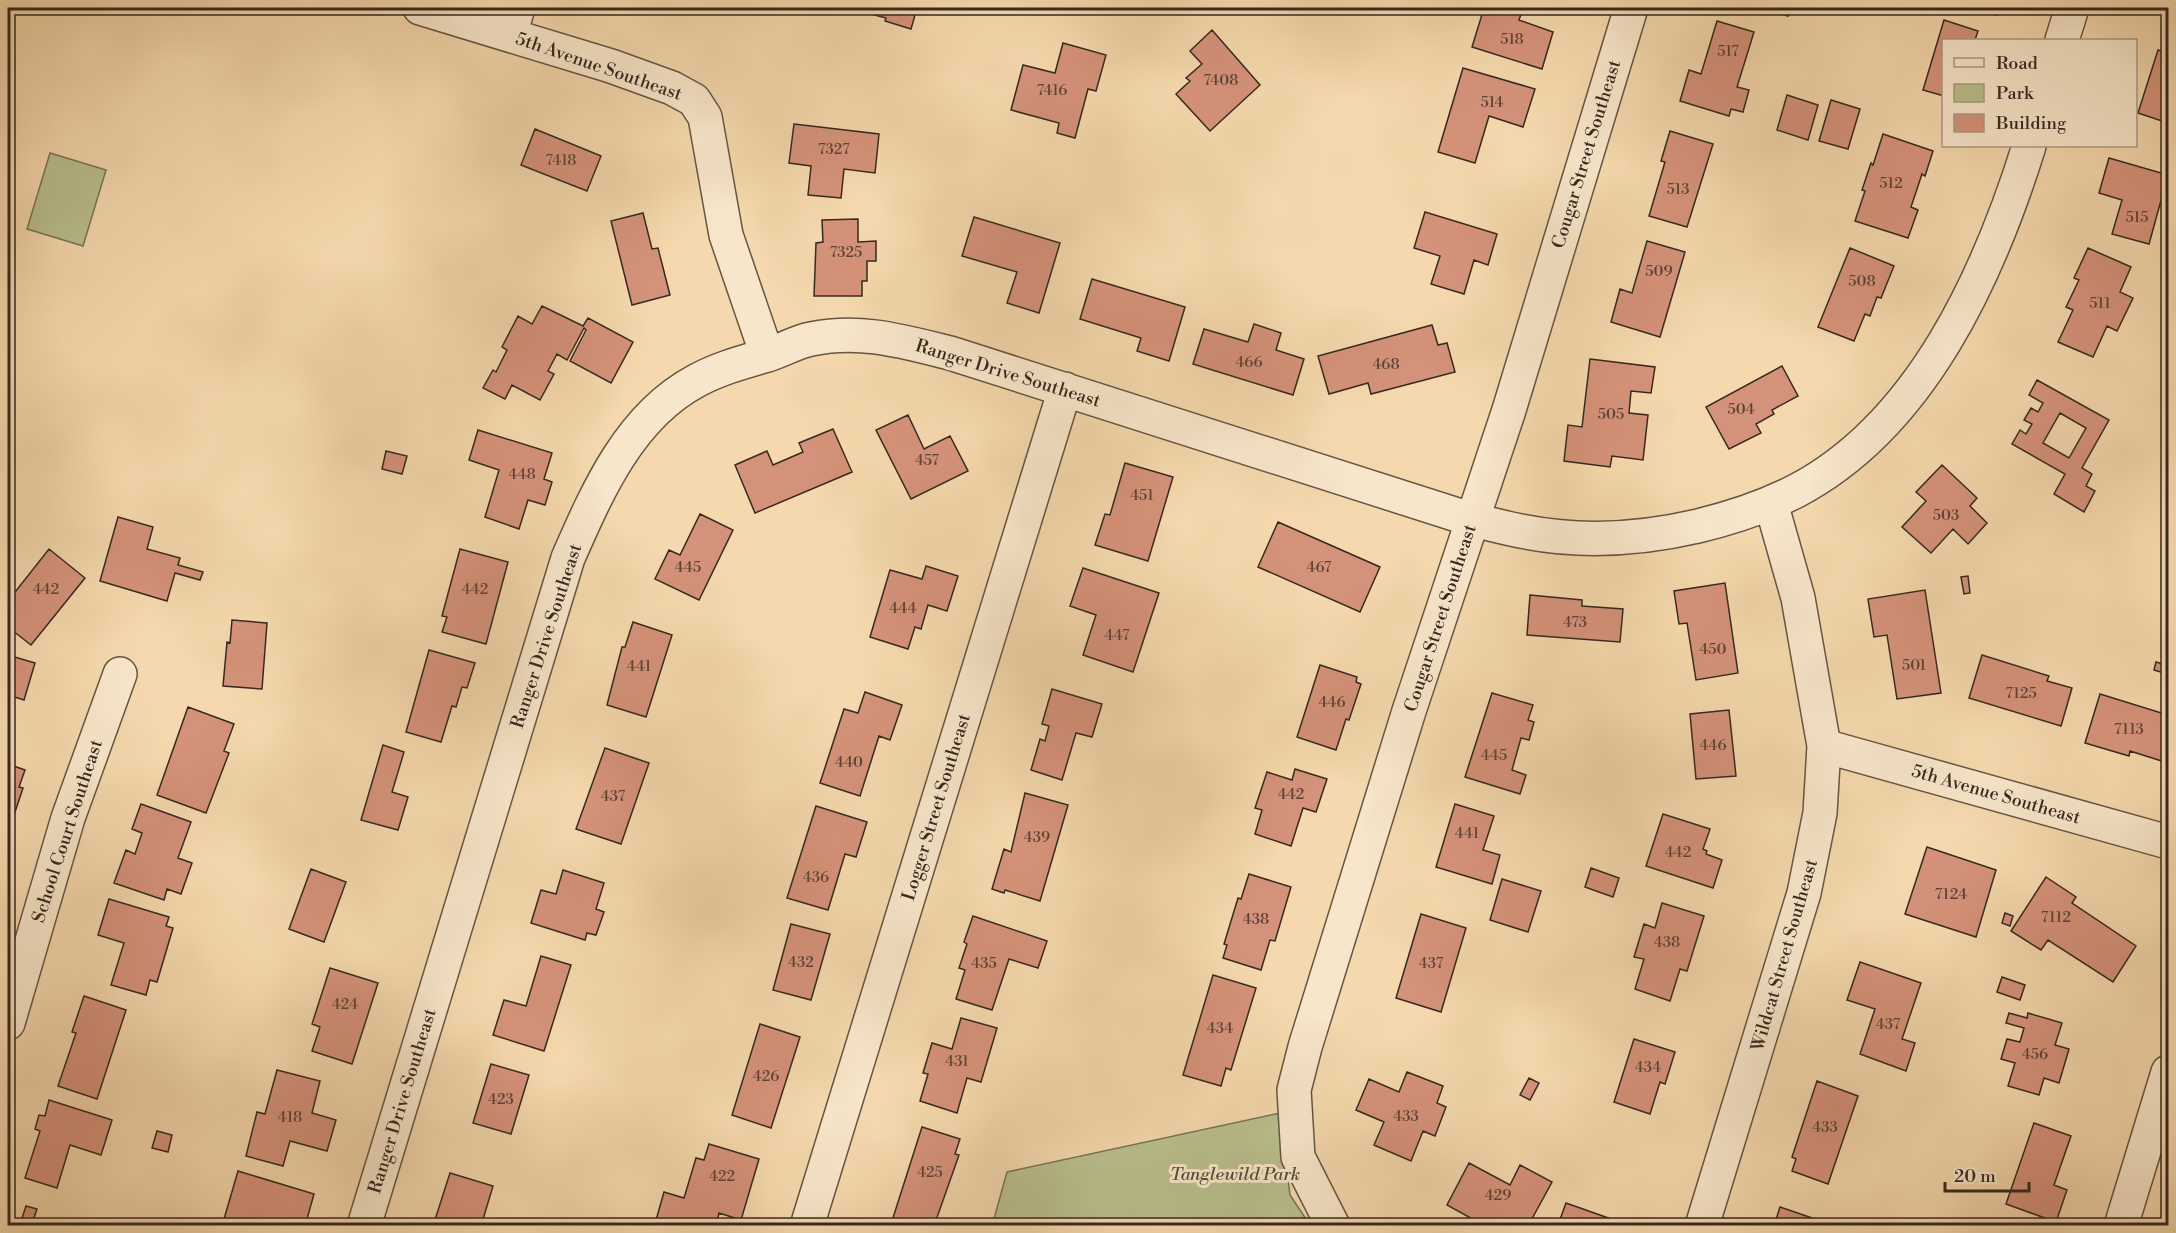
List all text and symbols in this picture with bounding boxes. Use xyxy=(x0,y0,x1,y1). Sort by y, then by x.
street label: 5th Avenue Southeast xyxy=(513,27,686,106)
house number: 518 xyxy=(1500,30,1524,49)
legend xyxy=(1942,39,2137,147)
house number: 517 xyxy=(1717,42,1739,61)
text: Road xyxy=(1996,52,2039,75)
street label: Cougar Street Southeast xyxy=(1547,57,1626,251)
house number: 7408 xyxy=(1204,71,1238,90)
house number: 7416 xyxy=(1037,81,1067,100)
text: Park xyxy=(1996,82,2035,105)
house number: 514 xyxy=(1480,93,1504,112)
text: Building xyxy=(1995,112,2067,135)
house number: 7327 xyxy=(818,140,850,159)
house number: 7418 xyxy=(545,151,577,170)
house number: 512 xyxy=(1879,174,1903,193)
house number: 513 xyxy=(1666,180,1690,199)
house number: 515 xyxy=(2126,208,2149,227)
house number: 7325 xyxy=(830,243,862,262)
house number: 509 xyxy=(1645,262,1673,281)
house number: 508 xyxy=(1848,272,1876,291)
house number: 511 xyxy=(2089,294,2111,313)
street label: Ranger Drive Southeast xyxy=(912,334,1104,413)
house number: 466 xyxy=(1235,353,1263,372)
house number: 468 xyxy=(1372,355,1400,374)
house number: 504 xyxy=(1727,400,1755,419)
house number: 505 xyxy=(1598,405,1624,424)
house number: 457 xyxy=(915,451,940,470)
house number: 448 xyxy=(508,465,536,484)
house number: 451 xyxy=(1130,486,1154,505)
house number: 503 xyxy=(1933,506,1959,525)
street label: Cougar Street Southeast xyxy=(1399,521,1482,715)
street label: Ranger Drive Southeast xyxy=(506,540,587,731)
house number: 445 xyxy=(675,558,701,577)
house number: 467 xyxy=(1307,558,1332,577)
house number: 442 xyxy=(33,580,59,599)
house number: 442 xyxy=(462,580,488,599)
house number: 444 xyxy=(889,599,917,618)
house number: 473 xyxy=(1563,613,1587,632)
house number: 447 xyxy=(1104,626,1130,645)
house number: 450 xyxy=(1699,640,1727,659)
house number: 501 xyxy=(1902,656,1927,675)
house number: 441 xyxy=(627,657,652,676)
house number: 7125 xyxy=(2005,684,2037,703)
house number: 446 xyxy=(1318,693,1346,712)
street label: Logger Street Southeast xyxy=(897,710,976,903)
house number: 7113 xyxy=(2114,720,2144,739)
street label: School Court Southeast xyxy=(27,736,108,926)
house number: 446 xyxy=(1699,736,1727,755)
house number: 445 xyxy=(1481,746,1507,765)
house number: 440 xyxy=(835,753,863,772)
street label: 5th Avenue Southeast xyxy=(1909,759,2084,830)
house number: 442 xyxy=(1278,785,1304,804)
house number: 437 xyxy=(601,787,626,806)
house number: 441 xyxy=(1455,824,1480,843)
house number: 439 xyxy=(1024,828,1050,847)
house number: 442 xyxy=(1665,843,1691,862)
street label: Wildcat Street Southeast xyxy=(1746,856,1823,1055)
house number: 436 xyxy=(803,868,829,887)
house number: 7124 xyxy=(1935,885,1967,904)
house number: 7112 xyxy=(2041,908,2071,927)
house number: 438 xyxy=(1243,910,1269,929)
house number: 438 xyxy=(1654,933,1680,952)
house number: 432 xyxy=(788,953,814,972)
house number: 435 xyxy=(971,954,997,973)
house number: 437 xyxy=(1419,954,1444,973)
house number: 424 xyxy=(332,995,358,1014)
street label: Ranger Drive Southeast xyxy=(363,1005,442,1197)
house number: 437 xyxy=(1876,1015,1901,1034)
house number: 434 xyxy=(1207,1019,1233,1038)
house number: 456 xyxy=(2022,1045,2048,1064)
house number: 431 xyxy=(945,1052,969,1071)
house number: 434 xyxy=(1635,1058,1661,1077)
house number: 426 xyxy=(753,1067,779,1086)
house number: 423 xyxy=(488,1090,514,1109)
house number: 433 xyxy=(1393,1107,1419,1126)
house number: 418 xyxy=(278,1108,302,1127)
house number: 433 xyxy=(1812,1118,1838,1137)
scale bar xyxy=(1945,1155,2029,1193)
house number: 425 xyxy=(917,1163,943,1182)
park label: Tanglewild Park xyxy=(1170,1163,1300,1186)
text: 20 m xyxy=(1954,1165,1996,1188)
house number: 422 xyxy=(709,1167,735,1186)
house number: 429 xyxy=(1485,1186,1511,1205)

